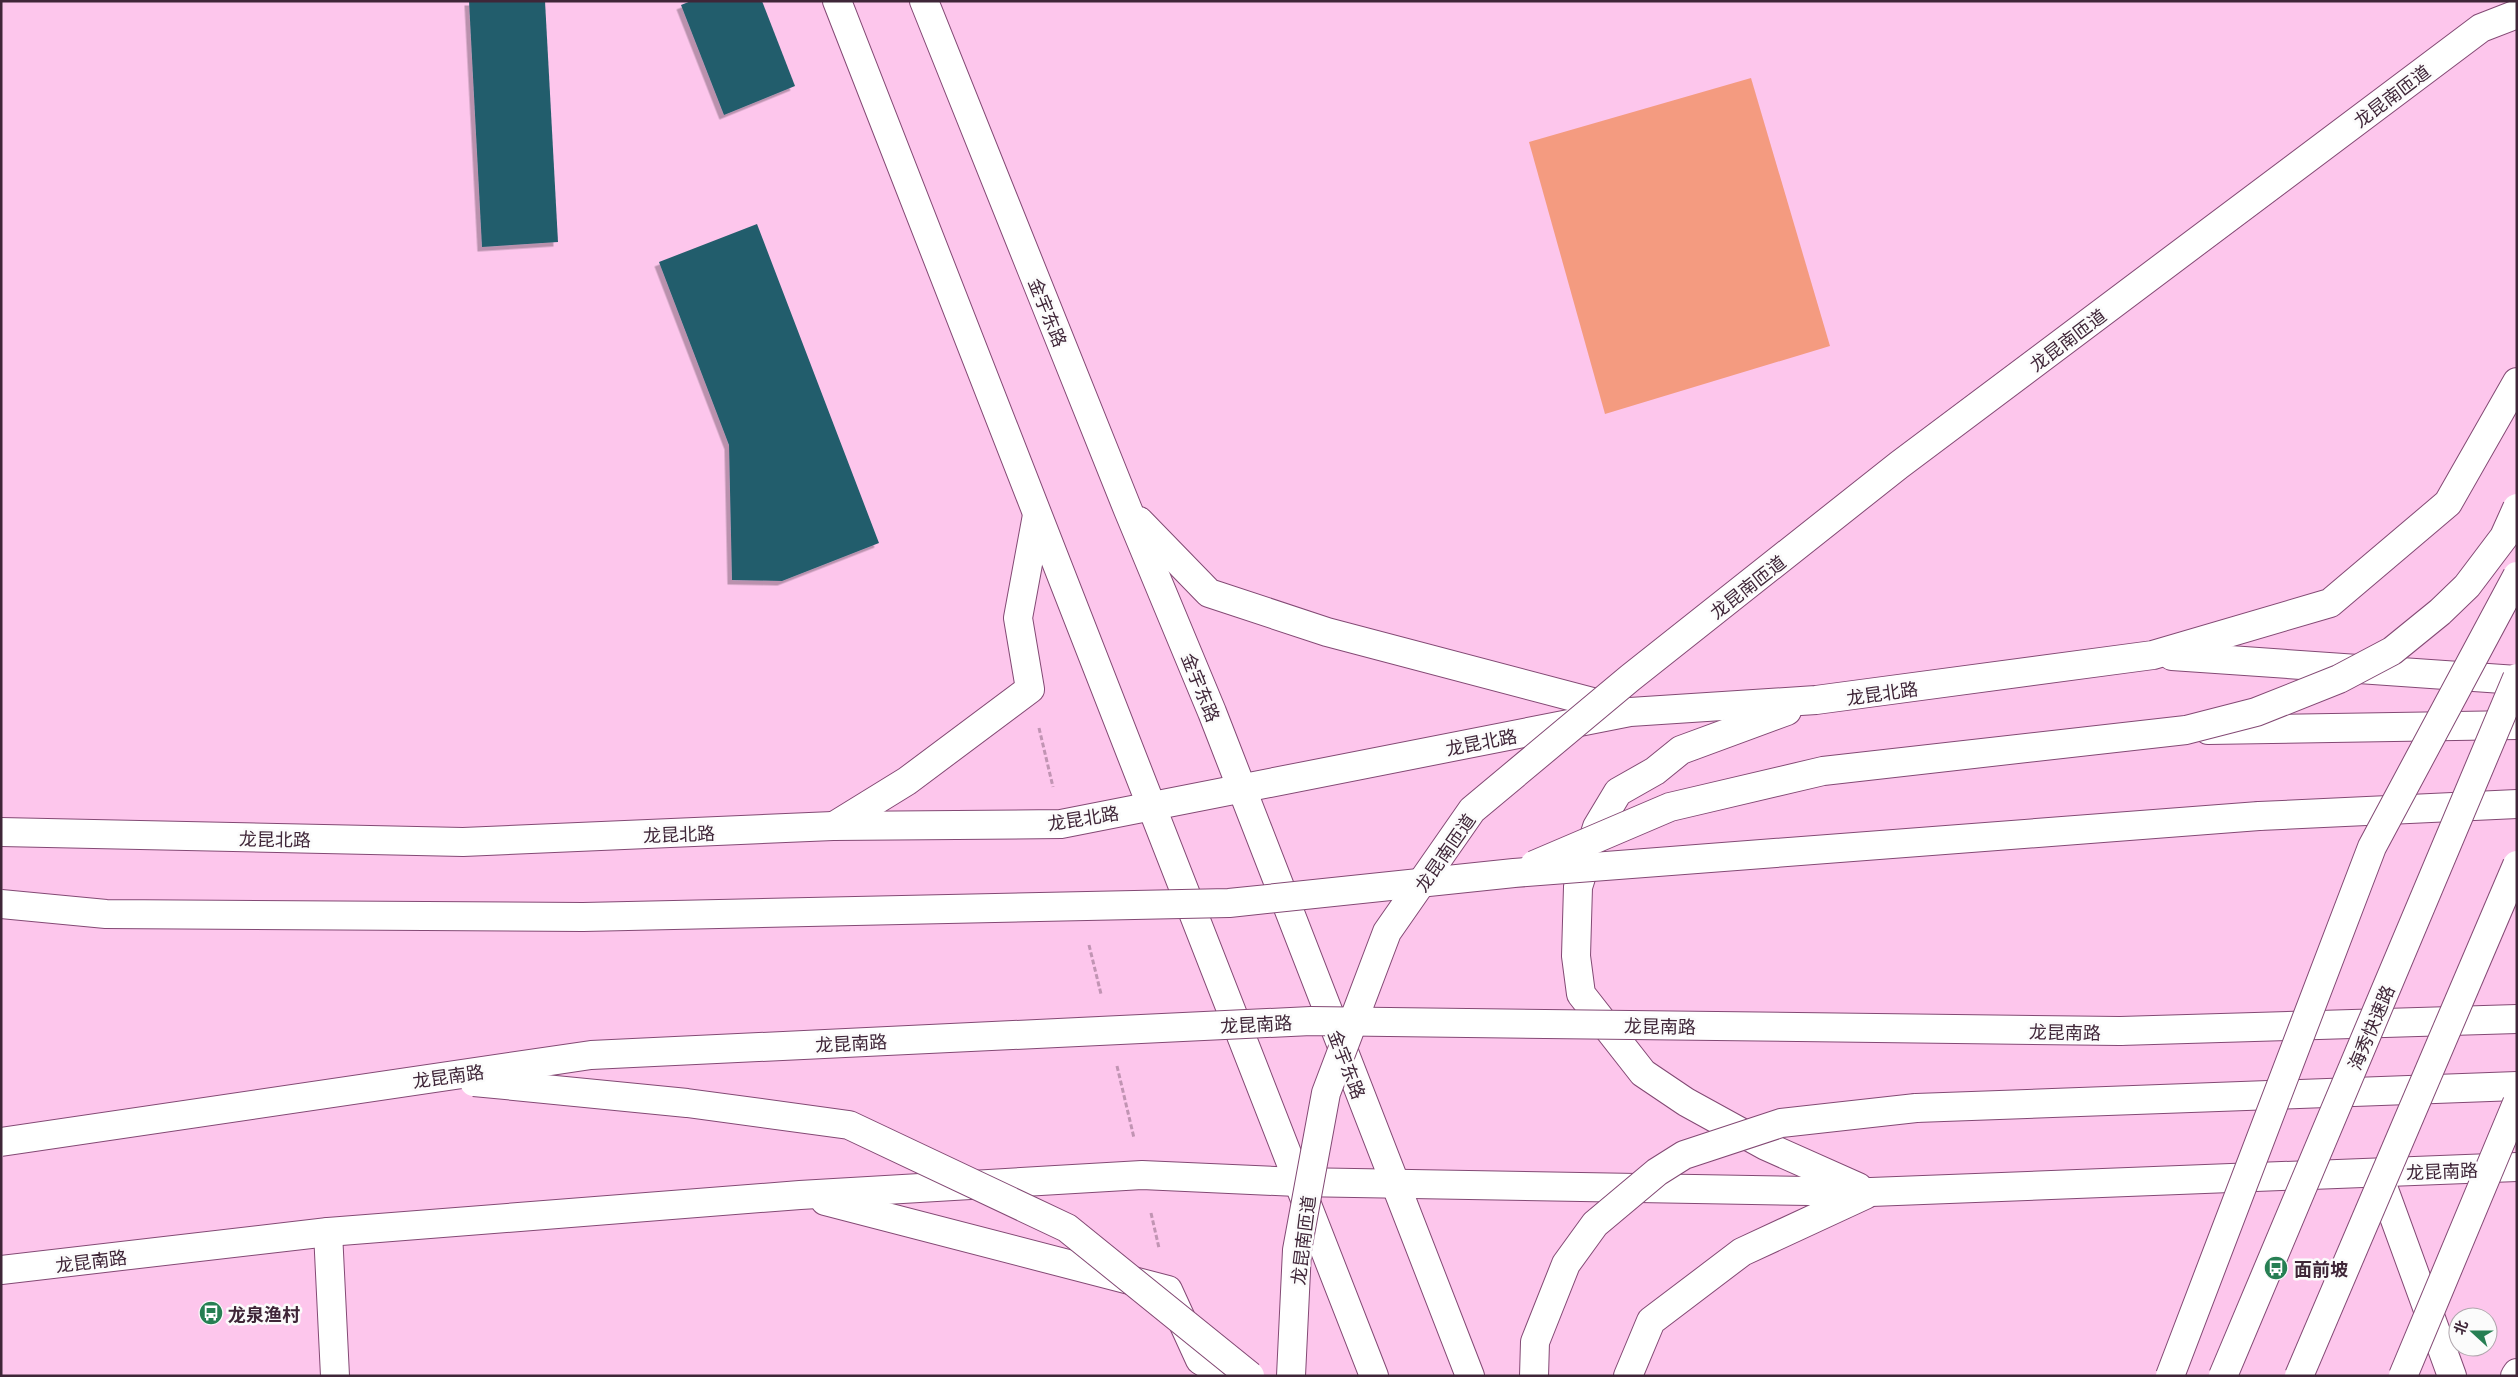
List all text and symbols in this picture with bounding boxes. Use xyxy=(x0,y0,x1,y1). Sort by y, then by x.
street label: 龙昆南匝道 xyxy=(2347,58,2435,132)
street label: 金宇东路 xyxy=(1023,274,1075,350)
street label: 龙昆南匝道 xyxy=(2023,302,2111,376)
street label: 龙昆南匝道 xyxy=(1704,548,1790,624)
street label: 金宇东路 xyxy=(1176,649,1228,725)
street label: 龙昆北路 xyxy=(1845,674,1919,710)
street label: 龙昆北路 xyxy=(1443,721,1519,761)
street label: 龙昆北路 xyxy=(1045,799,1121,835)
street label: 龙昆南匝道 xyxy=(1408,808,1480,896)
street label: 龙昆北路 xyxy=(643,819,715,847)
street label: 龙昆北路 xyxy=(239,824,311,852)
street label: 海秀快速路 xyxy=(2340,980,2400,1074)
street label: 龙昆南路 xyxy=(1219,1008,1293,1038)
street label: 龙昆南路 xyxy=(1624,1011,1696,1039)
street label: 龙昆南路 xyxy=(2029,1017,2101,1045)
street label: 金宇东路 xyxy=(1323,1026,1373,1102)
street label: 龙昆南路 xyxy=(814,1027,888,1057)
street label: 龙昆南路 xyxy=(411,1057,485,1093)
street label: 龙昆南路 xyxy=(2406,1156,2478,1184)
street label: 龙昆南匝道 xyxy=(1284,1194,1320,1286)
street label: 龙昆南路 xyxy=(54,1243,128,1277)
bus stop icon: 面前坡 xyxy=(2263,1255,2289,1281)
place label: 面前坡 xyxy=(2294,1255,2348,1281)
bus stop icon: 龙泉渔村 xyxy=(198,1300,224,1326)
place label: 龙泉渔村 xyxy=(228,1300,300,1326)
north arrow xyxy=(2448,1307,2498,1357)
text: 北 xyxy=(2448,1317,2472,1337)

